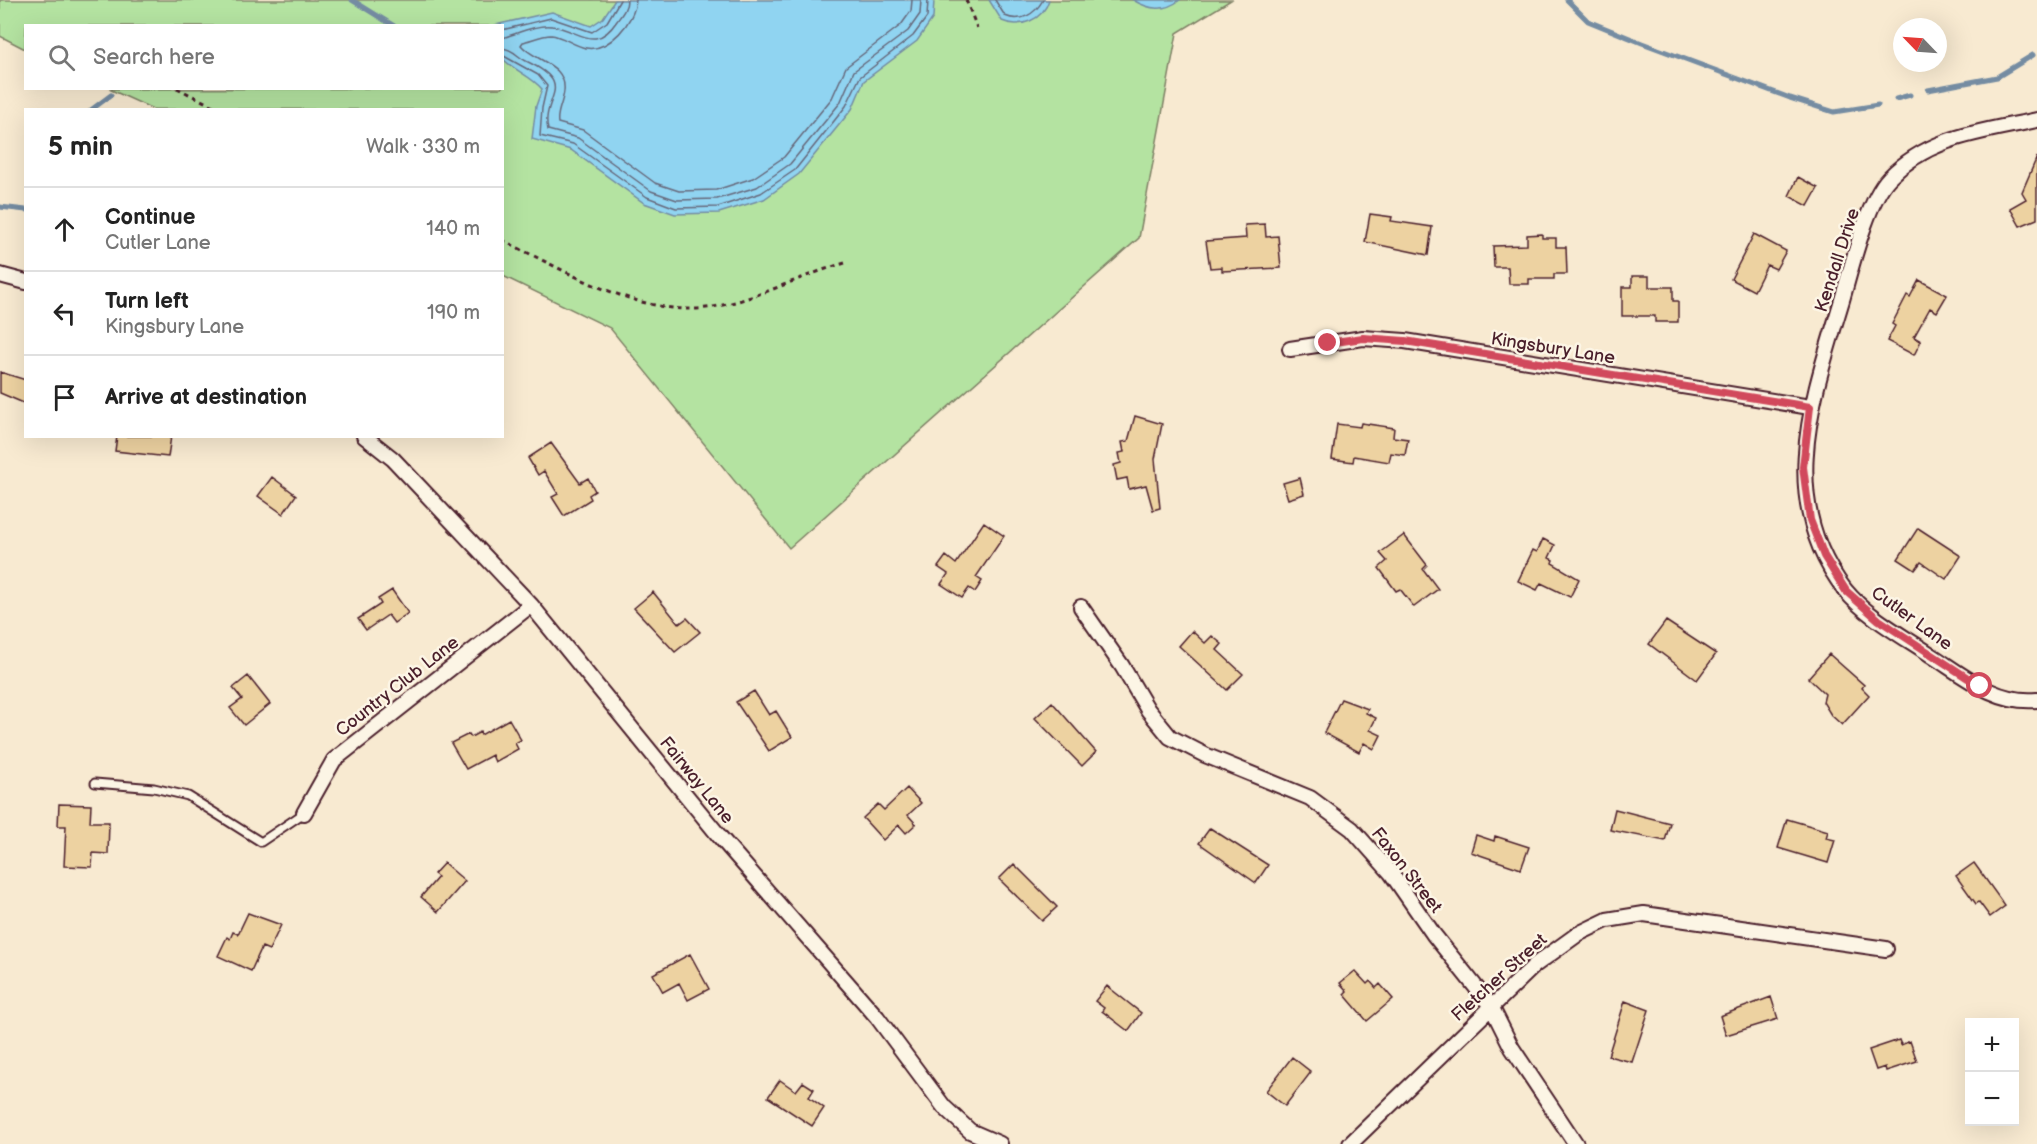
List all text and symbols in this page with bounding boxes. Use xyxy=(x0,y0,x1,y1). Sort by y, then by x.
north arrow xyxy=(1893,18,1947,72)
search box xyxy=(24,24,504,90)
icon: search xyxy=(45,41,78,74)
text: Search here xyxy=(93,44,215,71)
text: 5 min xyxy=(48,132,113,163)
text: Walk · 330 m xyxy=(366,135,480,159)
text: Continue xyxy=(105,204,195,231)
street label: Kendall Drive xyxy=(1811,205,1864,315)
icon: ahead xyxy=(48,213,81,246)
text: 140 m xyxy=(426,217,480,241)
text: Cutler Lane xyxy=(105,231,211,255)
text: Turn left xyxy=(105,288,189,315)
icon: left xyxy=(48,297,81,330)
text: 190 m xyxy=(427,301,480,325)
text: Kingsbury Lane xyxy=(105,315,244,339)
street label: Kingsbury Lane xyxy=(1489,328,1617,369)
route end xyxy=(1314,329,1340,355)
icon: arrive xyxy=(48,381,81,414)
text: Arrive at destination xyxy=(105,384,307,411)
street label: Cutler Lane xyxy=(1867,582,1957,655)
street label: Country Club Lane xyxy=(332,632,463,741)
route start xyxy=(1966,672,1992,698)
street label: Fairway Lane xyxy=(655,733,738,828)
street label: Faxon Street xyxy=(1367,823,1447,918)
street label: Fletcher Street xyxy=(1447,929,1552,1026)
map controls xyxy=(1965,1018,2019,1126)
button: + xyxy=(1965,1018,2019,1072)
button: − xyxy=(1965,1072,2019,1126)

